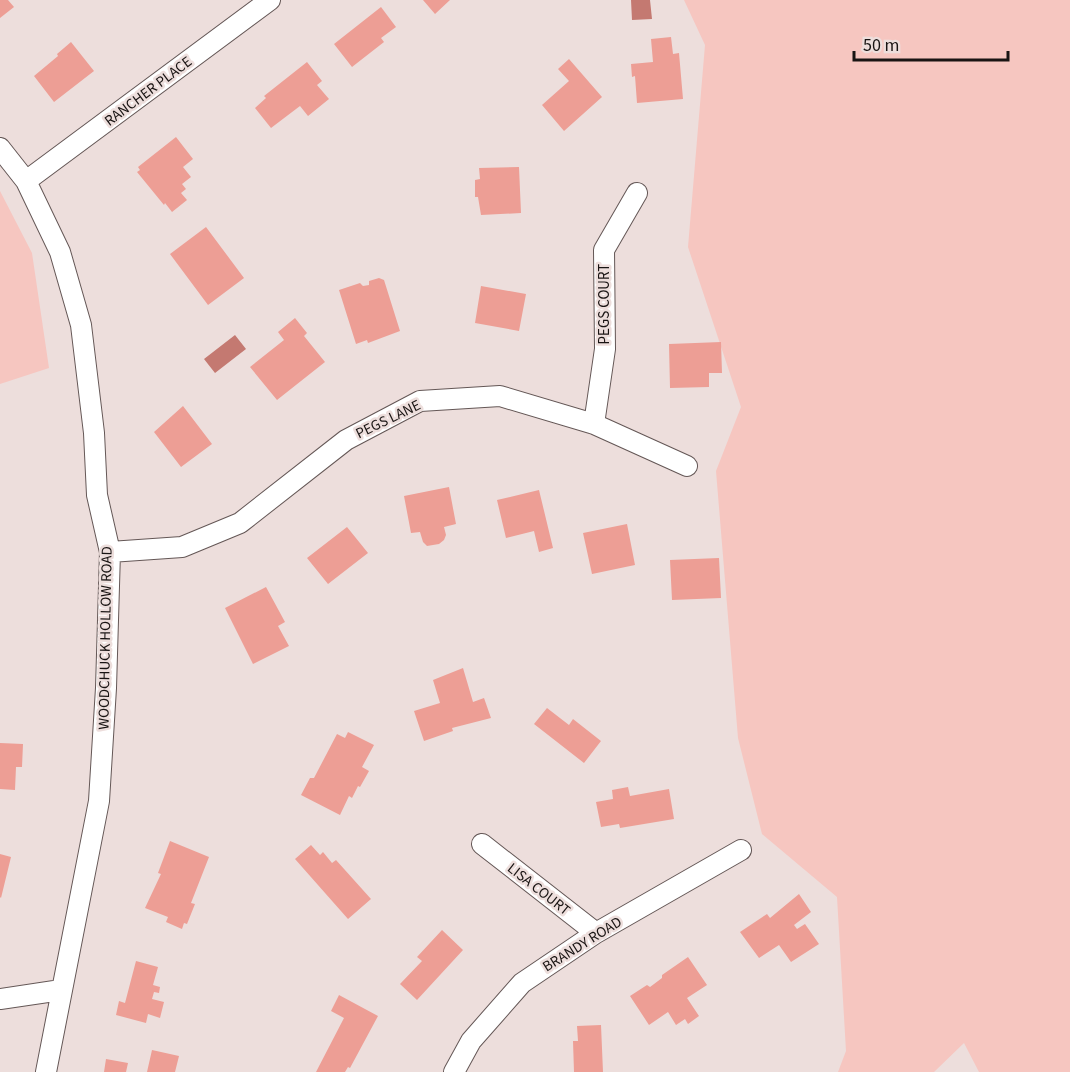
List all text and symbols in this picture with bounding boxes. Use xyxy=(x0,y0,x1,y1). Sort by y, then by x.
scale bar xyxy=(854,24,1008,62)
text: 50 m xyxy=(863,33,899,58)
street label: RANCHER PLACE xyxy=(100,52,196,131)
street label: PEGS COURT xyxy=(594,264,615,344)
street label: PEGS LANE xyxy=(352,395,424,444)
street label: WOODCHUCK HOLLOW ROAD xyxy=(93,546,118,730)
street label: LISA COURT xyxy=(503,858,575,921)
street label: BRANDY ROAD xyxy=(539,912,626,977)

